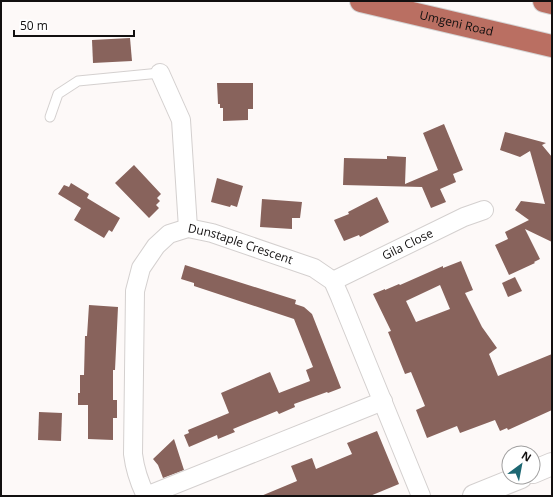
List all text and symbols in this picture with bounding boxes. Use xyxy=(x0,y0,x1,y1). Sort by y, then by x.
street label: Umgeni Road xyxy=(418,6,495,40)
scale bar xyxy=(14,12,134,38)
text: 50 m xyxy=(20,17,48,34)
street label: Dunstaple Crescent xyxy=(186,219,295,268)
street label: Gila Close xyxy=(379,224,436,264)
north arrow xyxy=(501,445,541,485)
text: N xyxy=(519,447,534,465)

